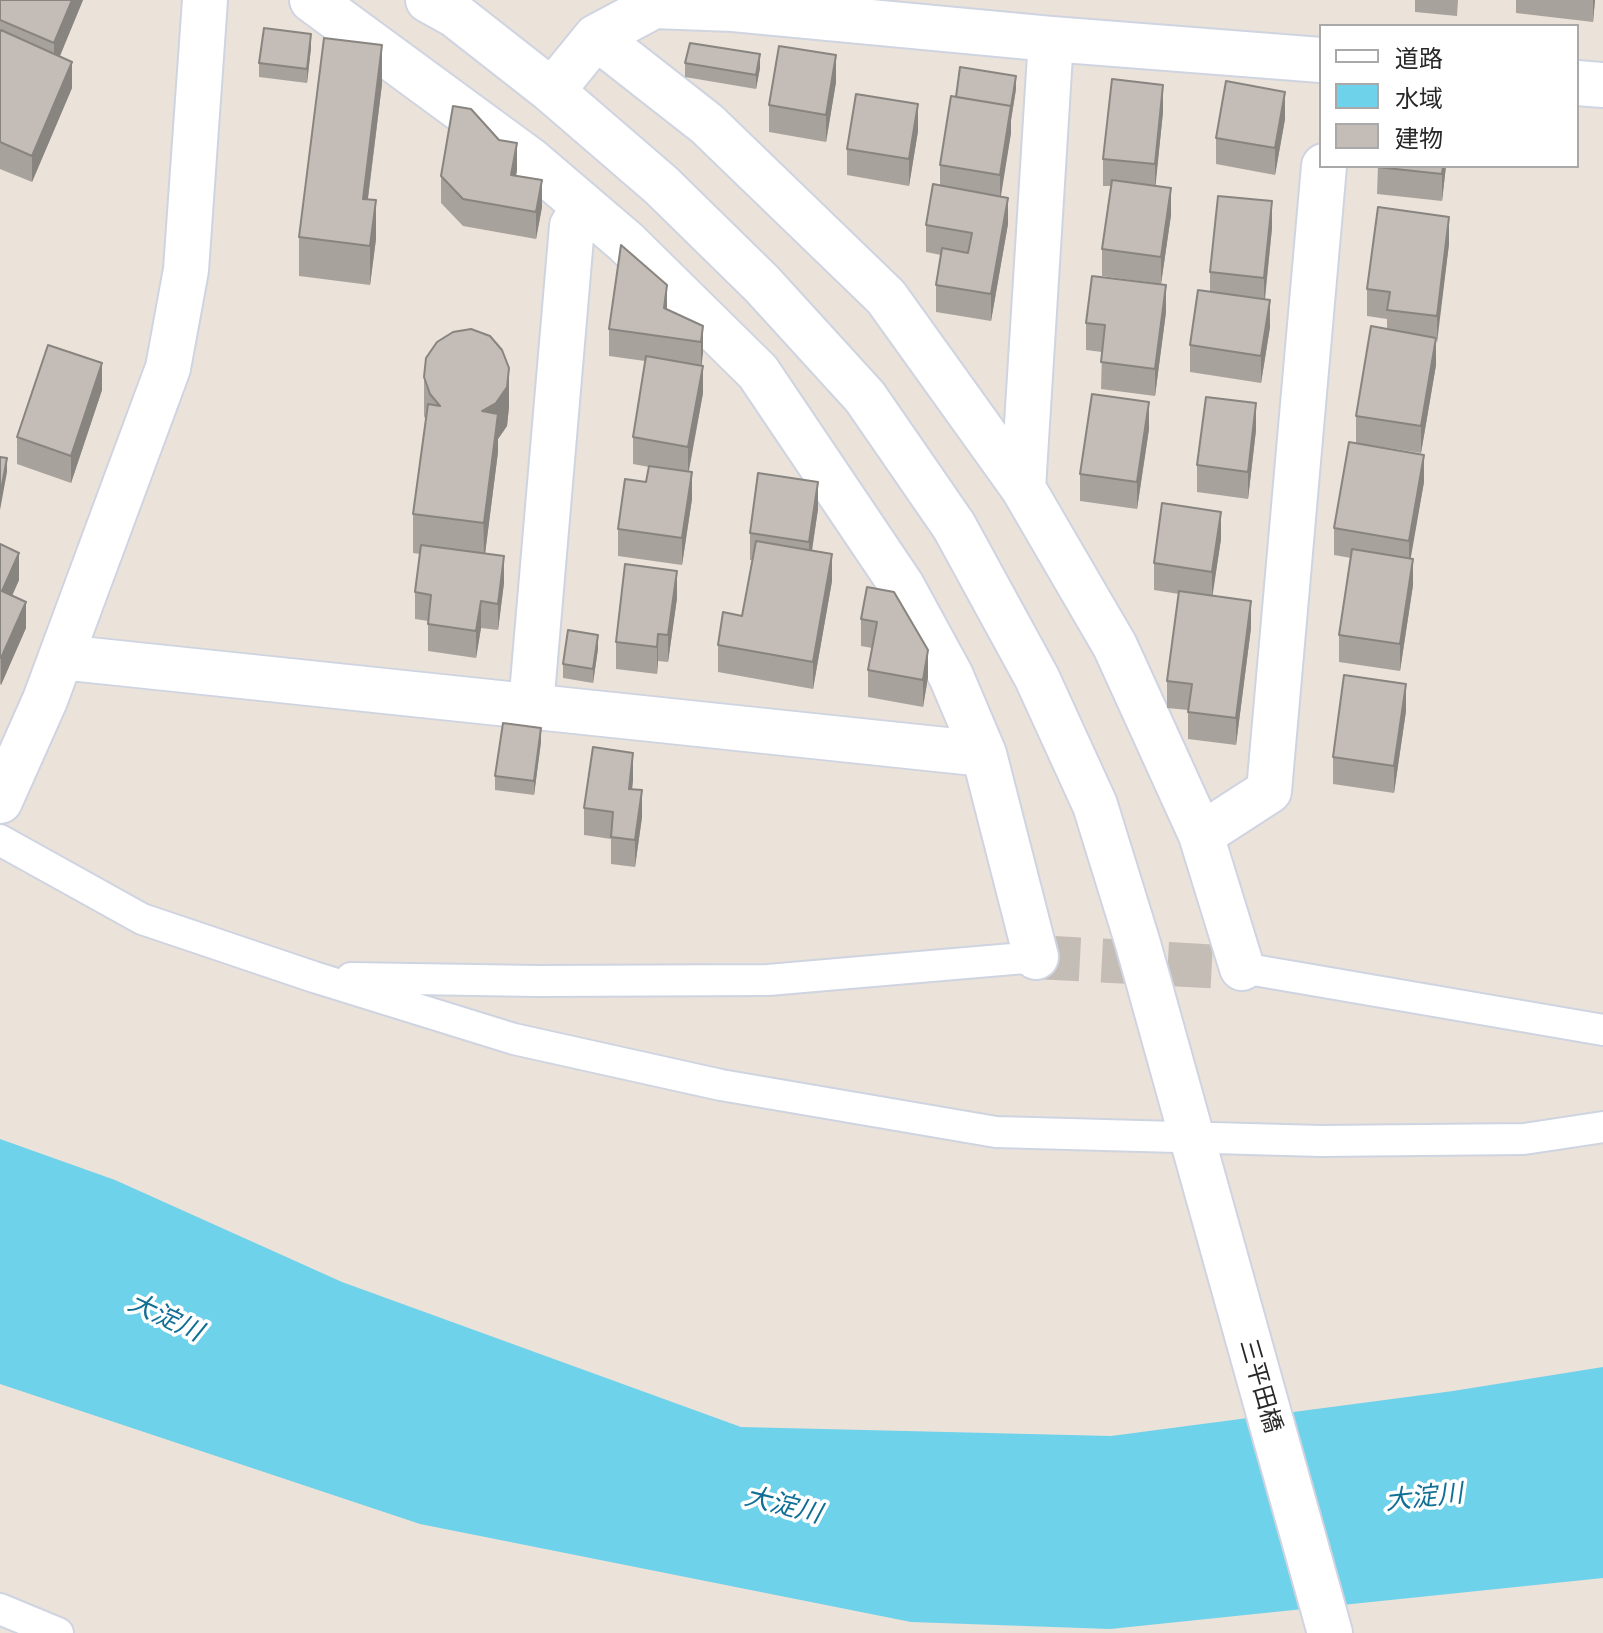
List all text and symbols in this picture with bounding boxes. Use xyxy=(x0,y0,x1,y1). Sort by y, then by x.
legend xyxy=(1319,24,1579,168)
text: 道路 xyxy=(1395,45,1443,73)
text: 水域 xyxy=(1395,85,1443,113)
text: 建物 xyxy=(1395,125,1443,153)
water label: 大淀川 xyxy=(123,1287,207,1349)
street label: 三平田橋 xyxy=(1233,1336,1287,1436)
water label: 大淀川 xyxy=(1384,1478,1464,1518)
water label: 大淀川 xyxy=(741,1481,825,1531)

